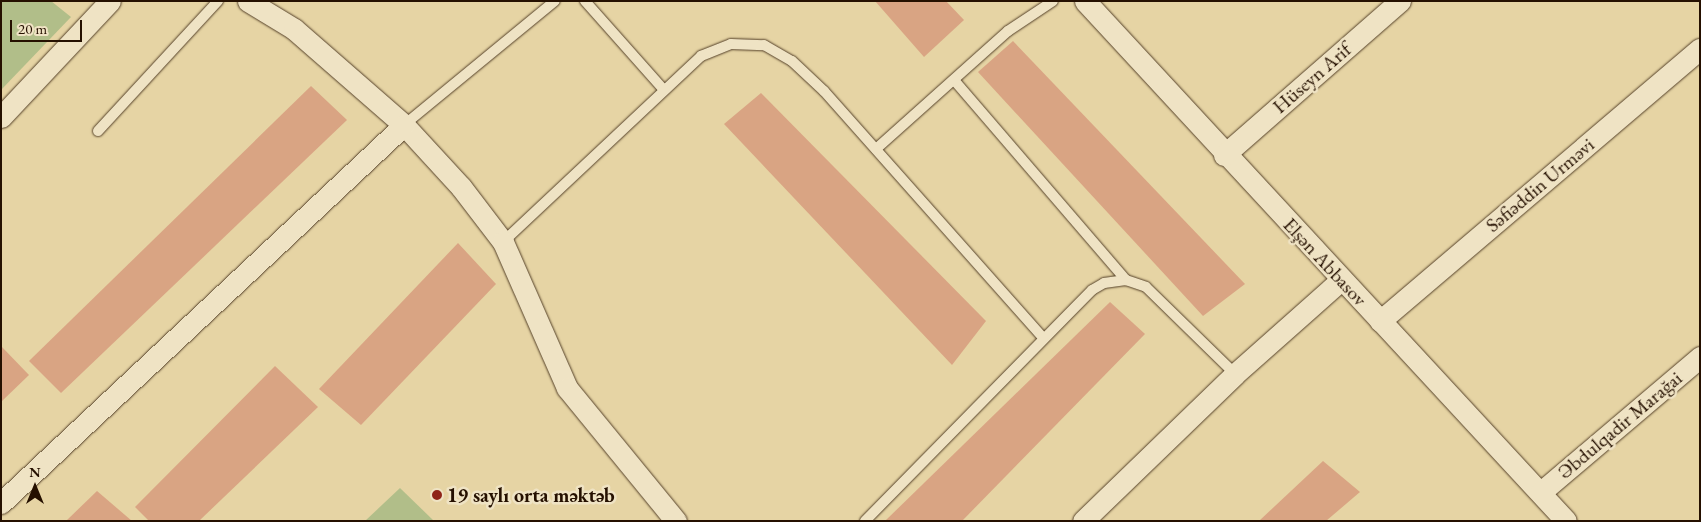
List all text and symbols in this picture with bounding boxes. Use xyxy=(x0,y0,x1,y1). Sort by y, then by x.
scale bar xyxy=(12,10,85,42)
text: 20 m xyxy=(18,19,47,38)
street label: Hüseyn Arif xyxy=(1268,37,1356,119)
street label: Səfiəddin Urməvi xyxy=(1481,133,1599,237)
street label: Elşən Abbasov xyxy=(1278,213,1372,311)
street label: Əbdulqadir Marağai xyxy=(1553,366,1687,484)
north arrow xyxy=(10,462,60,512)
text: N xyxy=(29,463,41,481)
place label: 19 saylı orta məktəb xyxy=(447,483,615,507)
marker: 19 saylı orta məktəb xyxy=(431,489,443,501)

